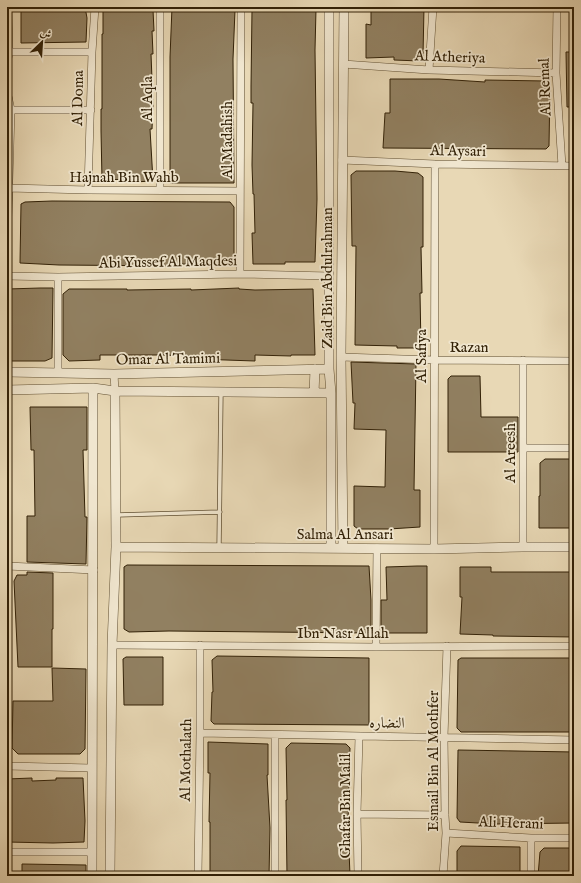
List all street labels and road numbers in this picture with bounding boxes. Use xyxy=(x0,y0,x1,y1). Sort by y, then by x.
street label: Al Atheriya xyxy=(413,46,486,68)
street label: Al Remal xyxy=(534,57,556,117)
street label: Al Doma xyxy=(68,69,88,127)
street label: Al Aqla xyxy=(138,76,157,123)
street label: Al Madahish xyxy=(218,101,237,180)
street label: Al Aysari xyxy=(429,141,486,161)
street label: Hajnah Bin Wahb xyxy=(69,168,179,187)
street label: Zaid Bin Abdulrahman xyxy=(318,207,337,349)
street label: Abi Yussef Al Maqdesi xyxy=(98,251,237,273)
street label: Al Safiya xyxy=(412,328,431,384)
street label: Razan xyxy=(449,338,489,357)
street label: Omar Al Tamimi xyxy=(116,349,220,369)
street label: Al Areesh xyxy=(501,423,520,484)
street label: Salma Al Ansari xyxy=(297,525,393,544)
street label: Ibn Nasr Allah xyxy=(297,624,389,643)
street label: Esmail Bin Al Mothfer xyxy=(424,690,443,831)
street label: النضاره xyxy=(369,713,405,733)
street label: Al Mothalath xyxy=(176,718,196,803)
street label: Ghafar Bin Malil xyxy=(336,753,355,859)
street label: Ali Herani xyxy=(477,812,544,834)

